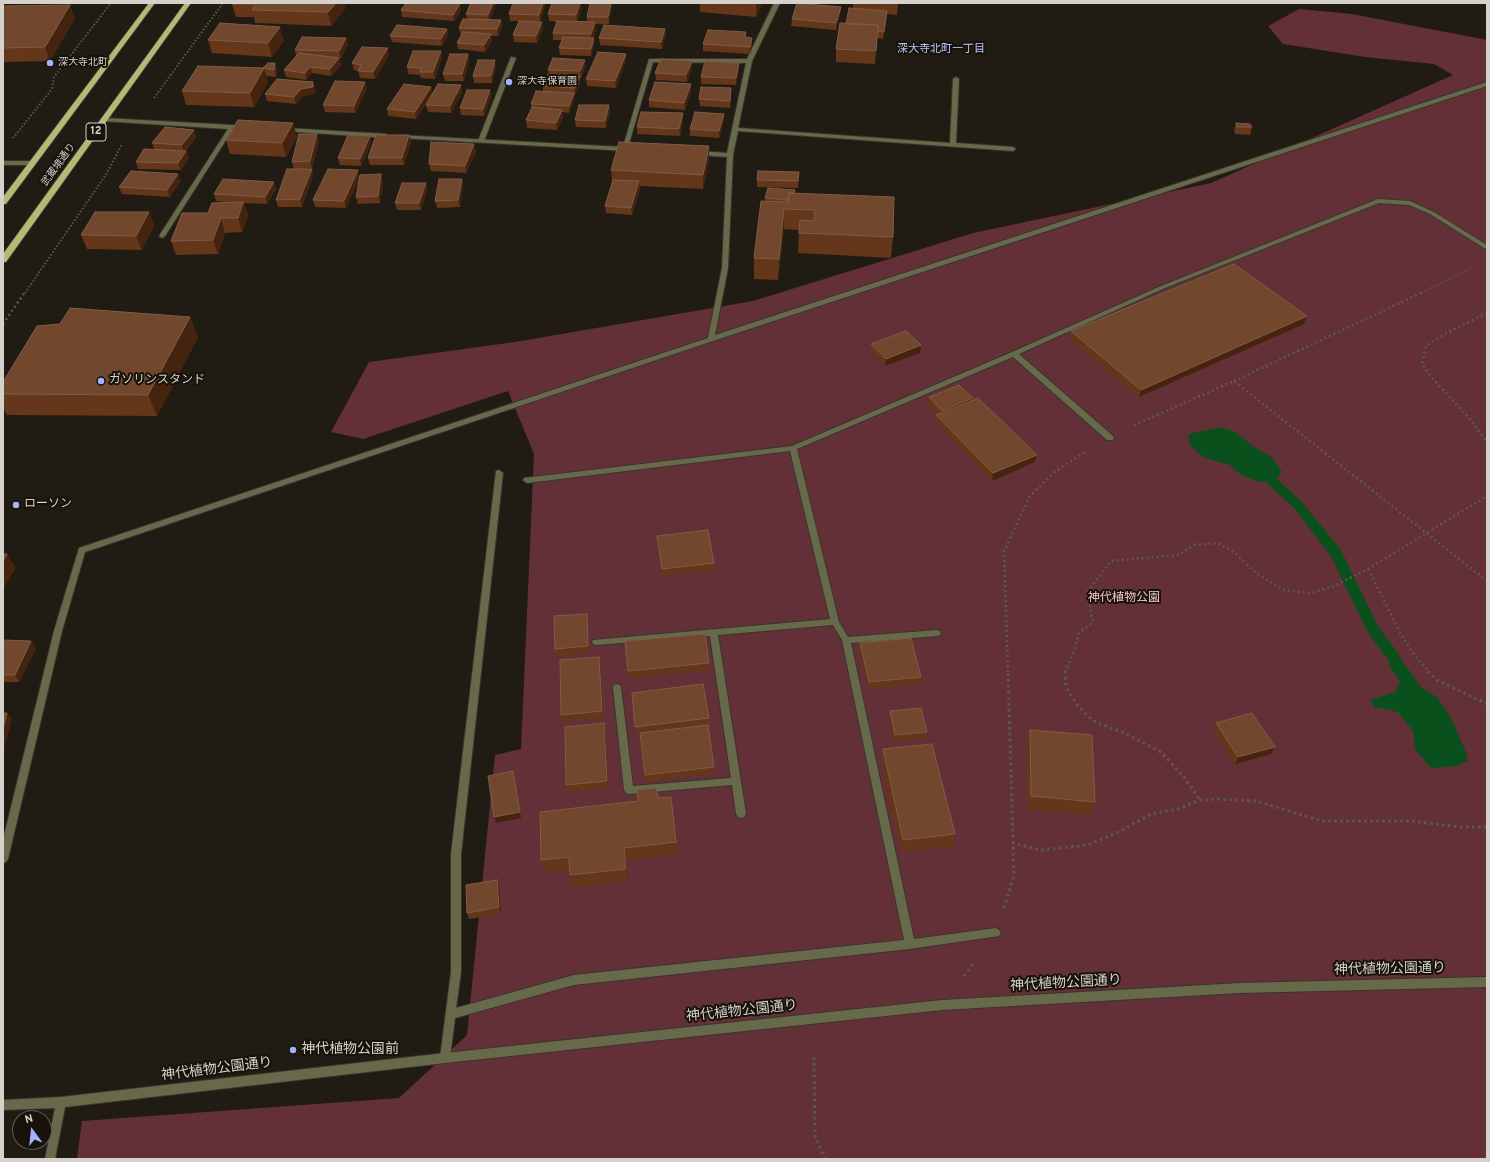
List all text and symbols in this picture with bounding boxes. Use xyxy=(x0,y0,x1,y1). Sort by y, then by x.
district label: 深大寺北町一丁目 xyxy=(897,43,985,57)
place label: 深大寺北町 xyxy=(58,57,108,69)
marker: 深大寺北町 xyxy=(45,58,55,68)
place label: 深大寺保育園 xyxy=(517,76,577,88)
marker: 深大寺保育園 xyxy=(504,77,514,87)
road number: 12 xyxy=(86,123,106,141)
street label: 武蔵境通り xyxy=(39,141,79,189)
place label: ガソリンスタンド xyxy=(109,374,205,388)
marker: ガソリンスタンド xyxy=(96,376,106,386)
place label: ローソン xyxy=(24,498,72,512)
marker: ローソン xyxy=(11,500,21,510)
park label: 神代植物公園 xyxy=(1088,592,1160,606)
street label: 神代植物公園通り xyxy=(1334,961,1446,979)
street label: 神代植物公園通り xyxy=(1010,973,1122,995)
street label: 神代植物公園通り xyxy=(685,998,799,1026)
place label: 神代植物公園前 xyxy=(301,1042,399,1058)
marker: 神代植物公園前 xyxy=(288,1045,298,1055)
street label: 神代植物公園通り xyxy=(160,1055,274,1085)
north arrow xyxy=(12,1110,52,1150)
text: N xyxy=(24,1112,35,1127)

